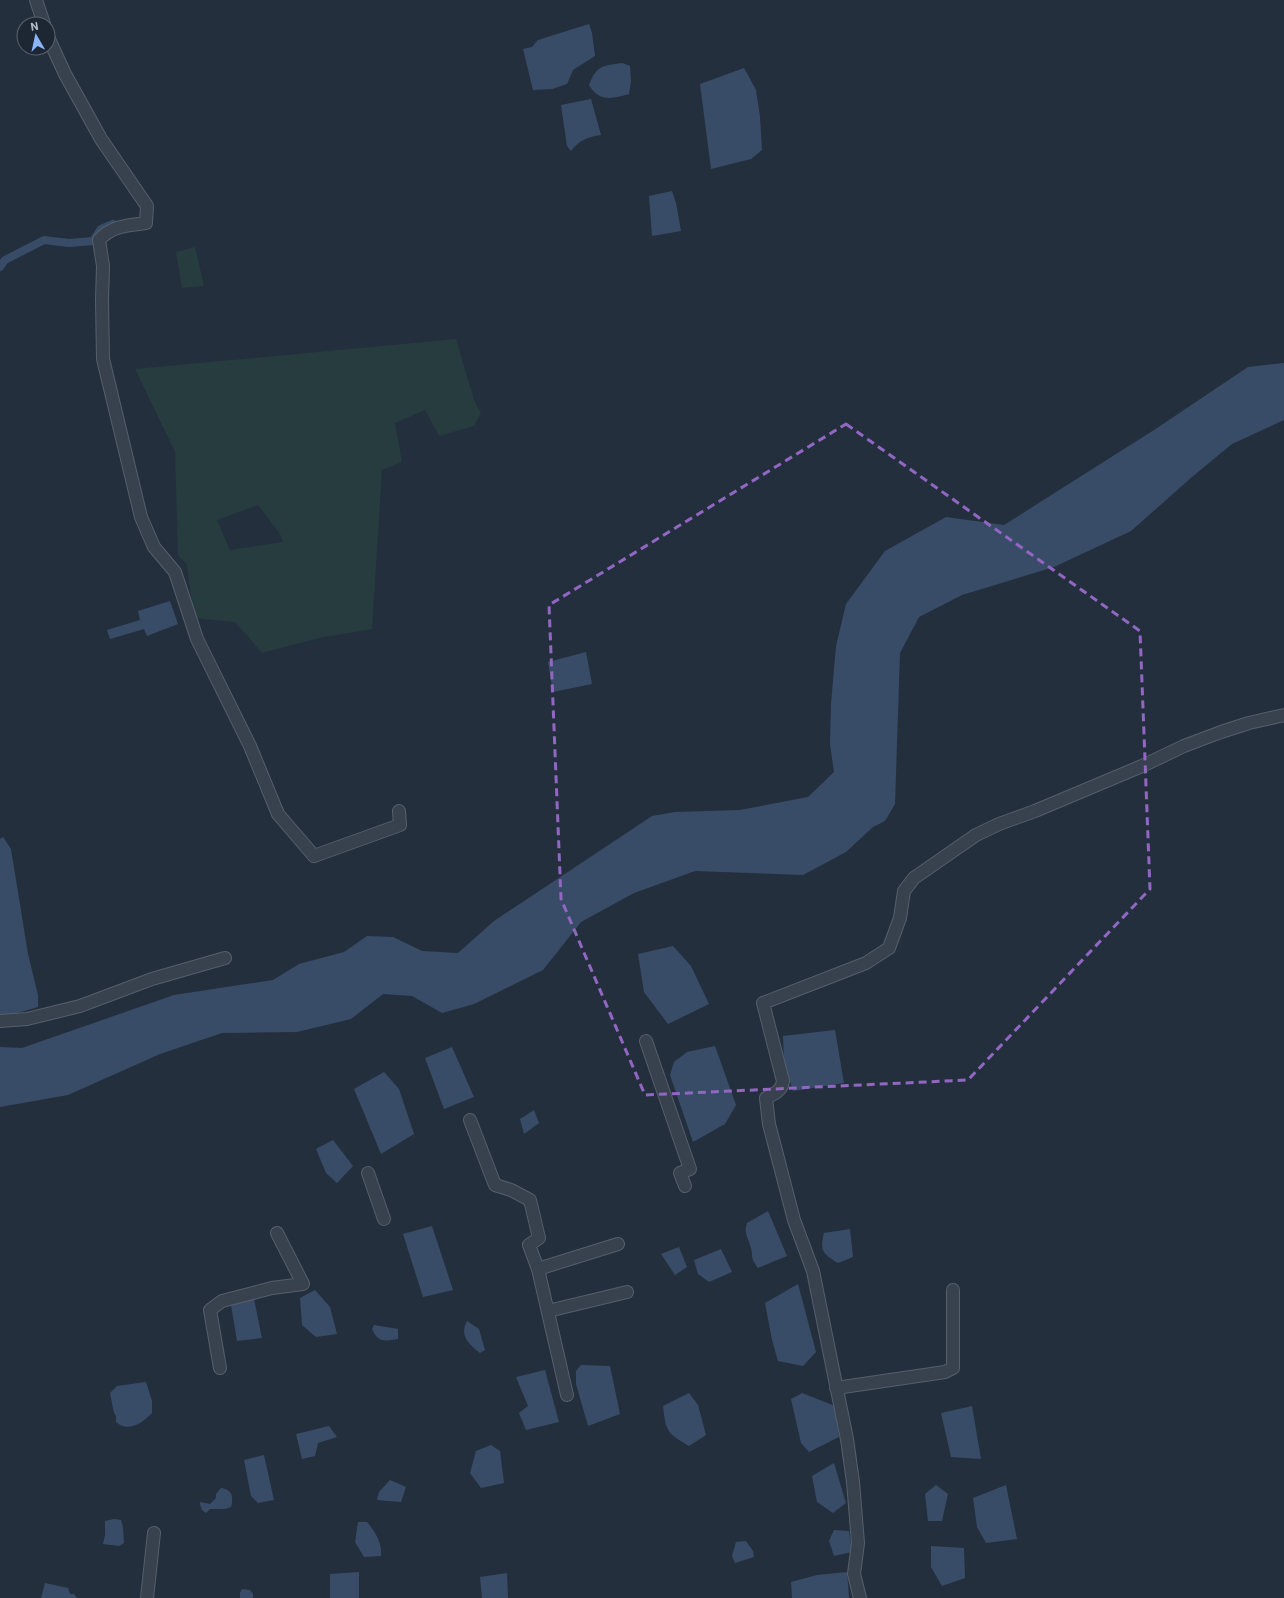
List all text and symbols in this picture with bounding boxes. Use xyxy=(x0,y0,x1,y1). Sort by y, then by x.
north arrow xyxy=(16,16,56,56)
text: N xyxy=(30,20,40,34)

